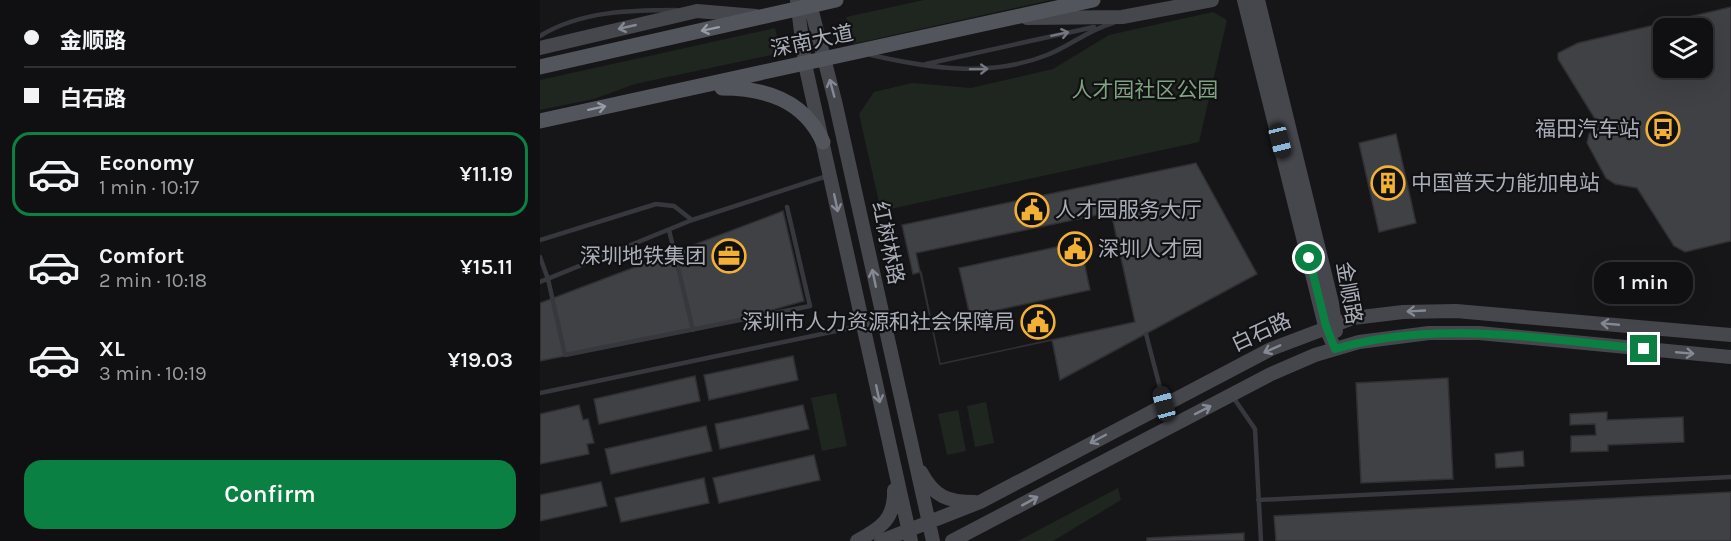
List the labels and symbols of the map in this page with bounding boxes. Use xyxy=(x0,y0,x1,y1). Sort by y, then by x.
street label: 深南大道 xyxy=(768,21,856,61)
one-way arrow xyxy=(617,22,636,34)
one-way arrow xyxy=(700,24,720,35)
one-way arrow xyxy=(1049,28,1069,39)
one-way arrow xyxy=(968,63,988,75)
park label: 人才园社区公园 xyxy=(1072,78,1219,102)
one-way arrow xyxy=(825,79,837,98)
one-way arrow xyxy=(588,102,607,114)
bus stop icon: 福田汽车站 xyxy=(1645,111,1681,147)
place label: 福田汽车站 xyxy=(1535,117,1640,141)
car xyxy=(1267,121,1293,161)
building icon: 中国普天力能加电站 xyxy=(1370,165,1406,201)
place label: 中国普天力能加电站 xyxy=(1411,171,1600,195)
public building icon: 人才园服务大厅 xyxy=(1014,192,1050,228)
one-way arrow xyxy=(831,193,842,212)
place label: 人才园服务大厅 xyxy=(1055,198,1202,222)
street label: 红树林路 xyxy=(868,199,908,287)
public building icon: 深圳人才园 xyxy=(1057,231,1093,267)
place label: 深圳人才园 xyxy=(1098,237,1203,261)
office icon: 深圳地铁集团 xyxy=(711,238,747,274)
place label: 深圳地铁集团 xyxy=(580,244,706,268)
route start xyxy=(1295,244,1322,271)
street label: 金顺路 xyxy=(1332,260,1366,326)
callout: 1 min xyxy=(1594,262,1694,304)
one-way arrow xyxy=(868,269,880,288)
public building icon: 深圳市人力资源和社会保障局 xyxy=(1020,304,1056,340)
one-way arrow xyxy=(1406,306,1426,317)
street label: 白石路 xyxy=(1227,308,1295,356)
place label: 深圳市人力资源和社会保障局 xyxy=(742,310,1015,334)
one-way arrow xyxy=(1601,318,1620,329)
route end xyxy=(1630,335,1657,362)
one-way arrow xyxy=(1263,344,1281,356)
one-way arrow xyxy=(1675,348,1695,359)
one-way arrow xyxy=(872,384,884,403)
car xyxy=(1151,384,1177,424)
one-way arrow xyxy=(1193,404,1211,415)
one-way arrow xyxy=(1090,434,1108,445)
one-way arrow xyxy=(1021,494,1038,506)

